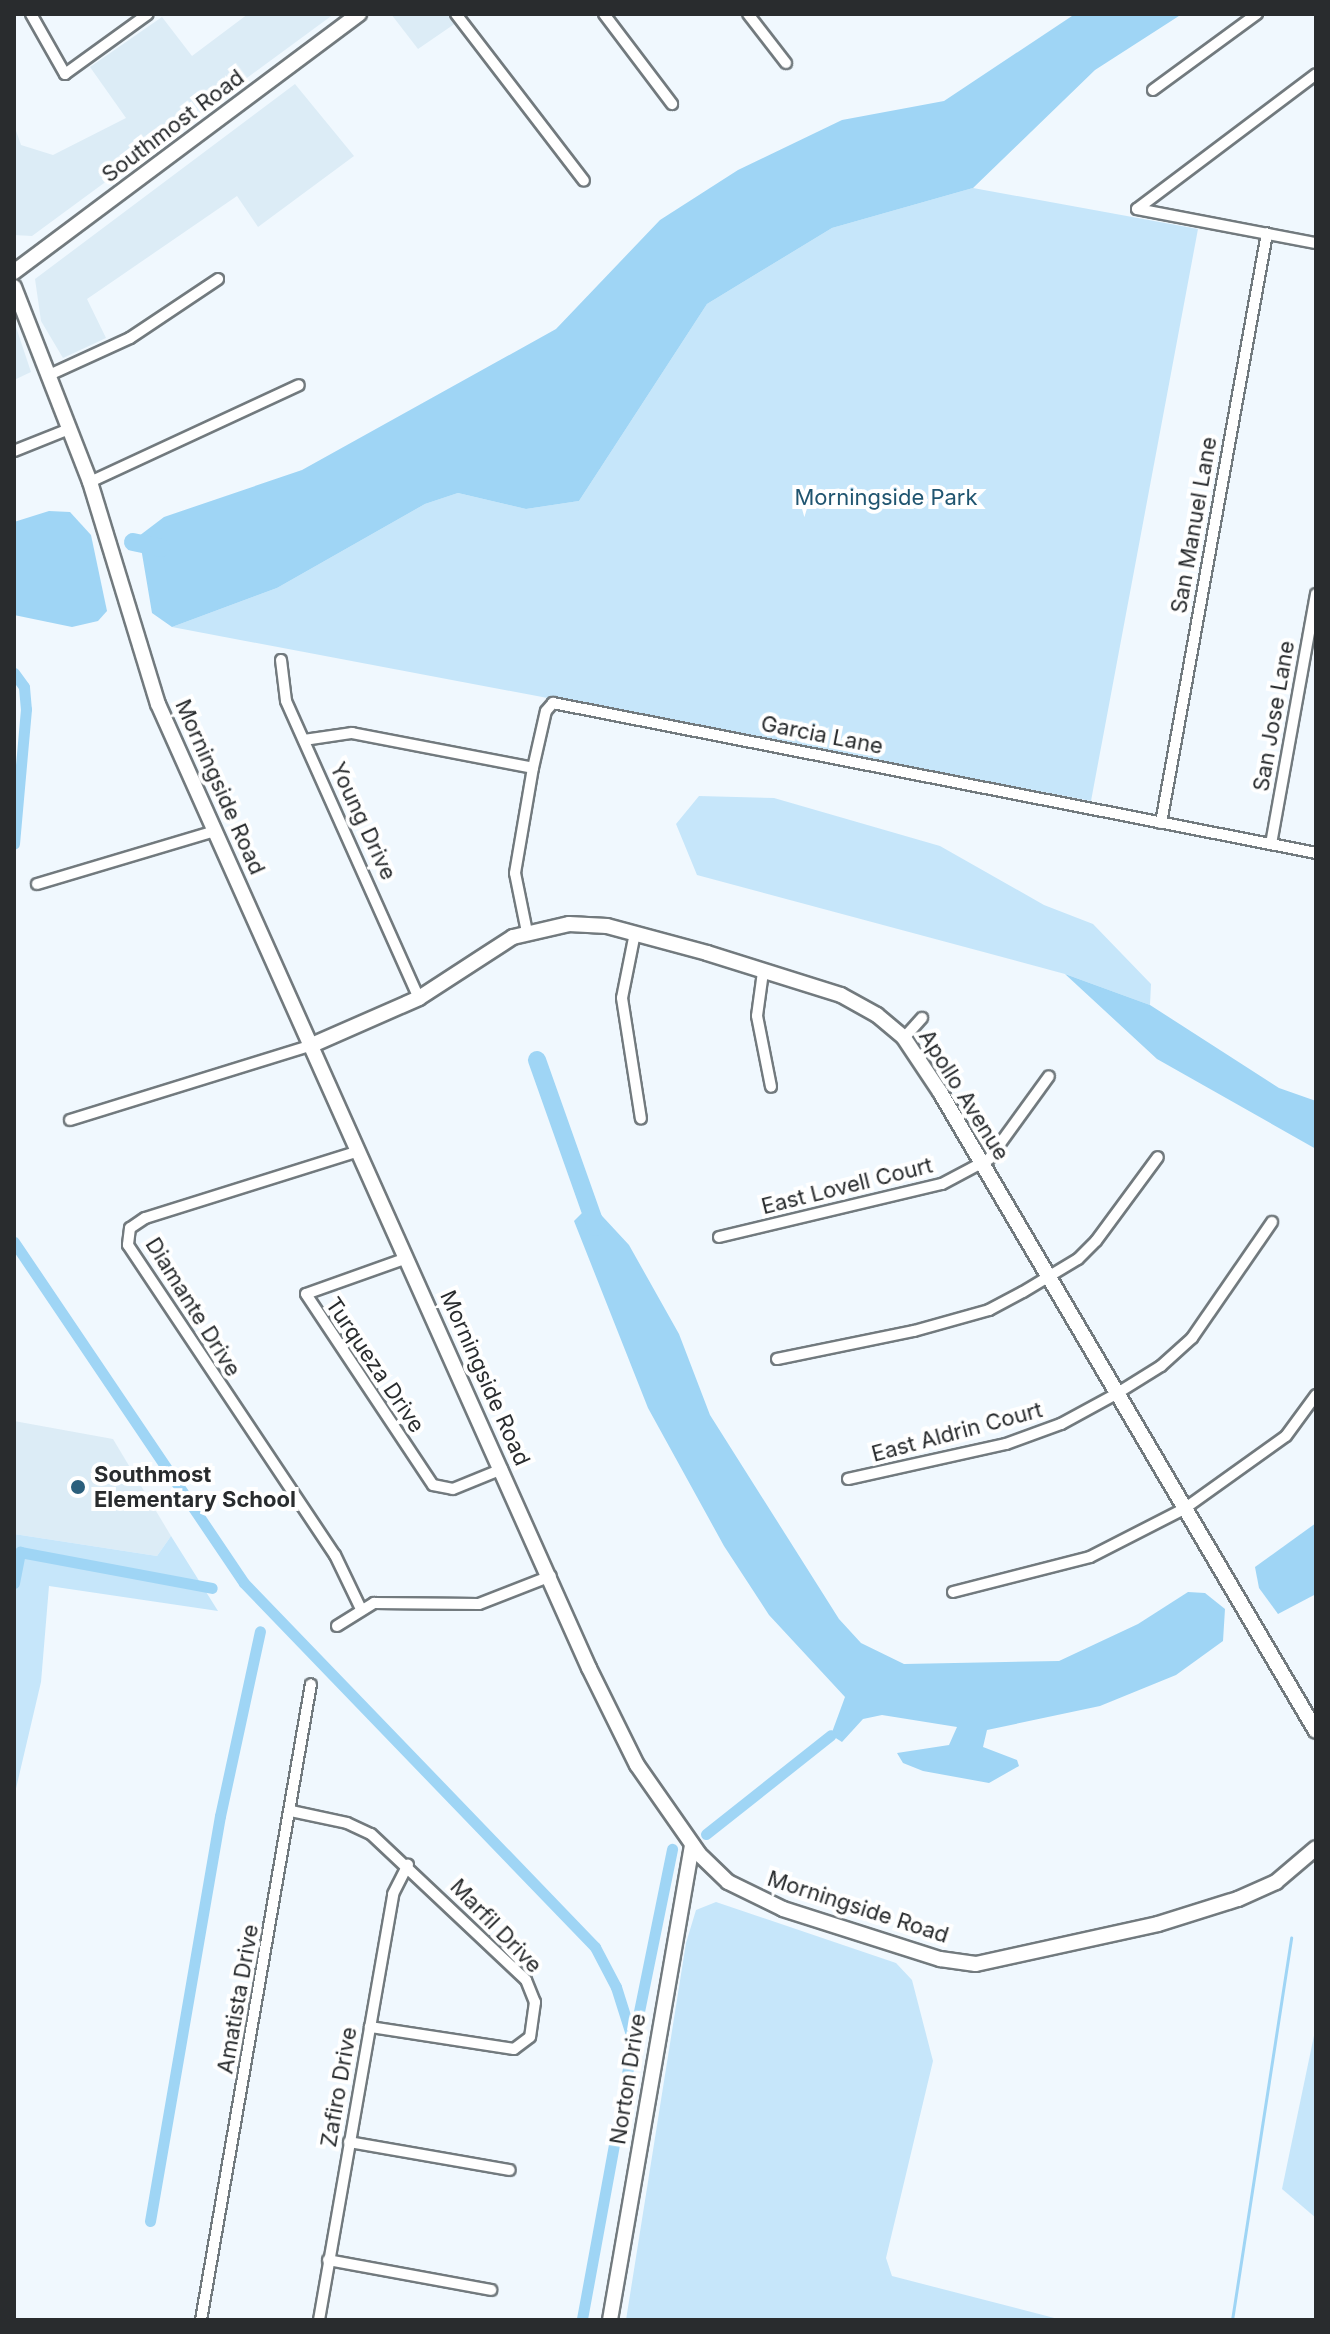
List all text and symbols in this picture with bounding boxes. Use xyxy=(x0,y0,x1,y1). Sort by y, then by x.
street label: Southmost Road xyxy=(97,64,249,188)
street label: San Manuel Lane xyxy=(1165,435,1223,615)
park label: Morningside Park xyxy=(794,485,978,511)
street label: San Jose Lane xyxy=(1248,639,1300,793)
street label: Morningside Road xyxy=(170,695,270,879)
street label: Garcia Lane xyxy=(759,710,885,760)
street label: Young Drive xyxy=(324,758,402,884)
street label: Apollo Avenue xyxy=(913,1025,1015,1165)
street label: East Lovell Court xyxy=(759,1152,935,1220)
street label: Diamante Drive xyxy=(140,1233,246,1381)
street label: Morningside Road xyxy=(435,1286,535,1470)
street label: Turqueza Drive xyxy=(320,1292,430,1438)
street label: East Aldrin Court xyxy=(869,1397,1045,1467)
place label: Southmost Elementary School xyxy=(94,1461,296,1512)
marker: Southmost Elementary School xyxy=(69,1478,87,1496)
street label: Morningside Road xyxy=(764,1865,952,1949)
street label: Marfil Drive xyxy=(445,1874,547,1978)
street label: Amatista Drive xyxy=(212,1922,264,2076)
street label: Norton Drive xyxy=(605,2012,651,2146)
street label: Zafiro Drive xyxy=(315,2025,363,2149)

